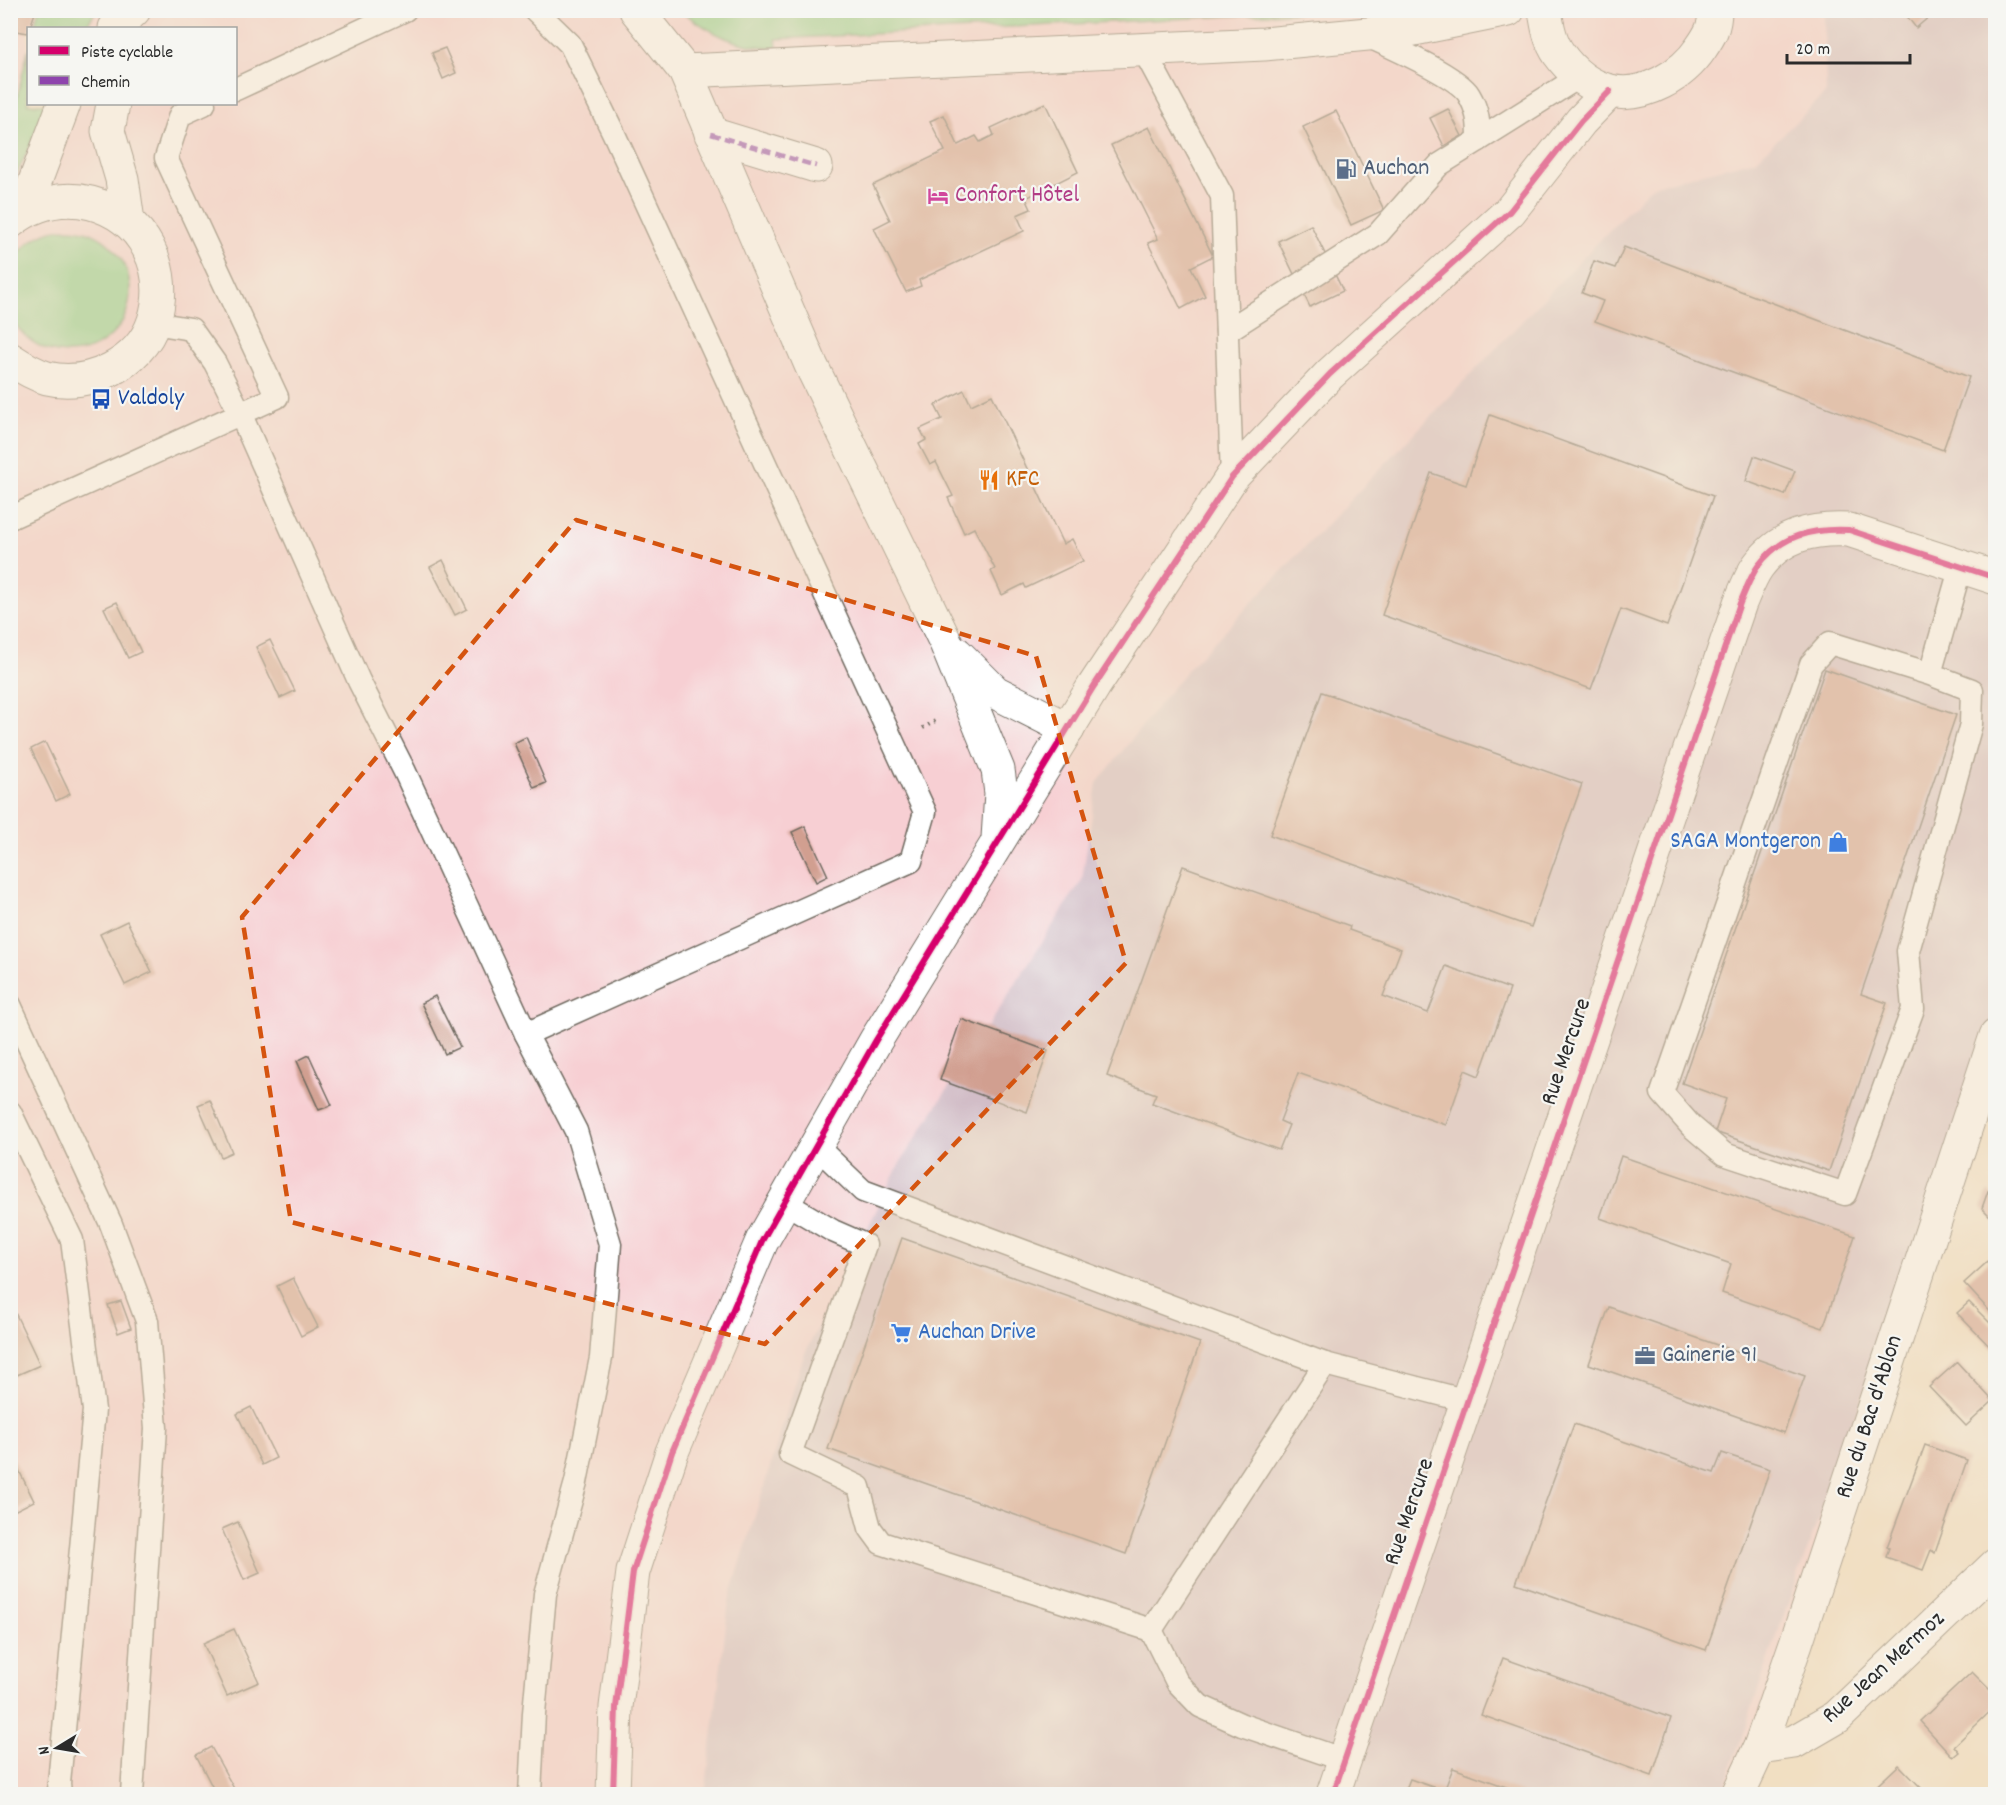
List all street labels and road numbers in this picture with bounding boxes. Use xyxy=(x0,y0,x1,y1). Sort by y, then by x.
street label: Rue Mercure xyxy=(1533,994,1601,1110)
street label: Rue du Bac d'Ablon xyxy=(1828,1331,1912,1503)
street label: Rue Mercure xyxy=(1376,1454,1444,1570)
street label: Rue Jean Mermoz xyxy=(1815,1603,1953,1733)

